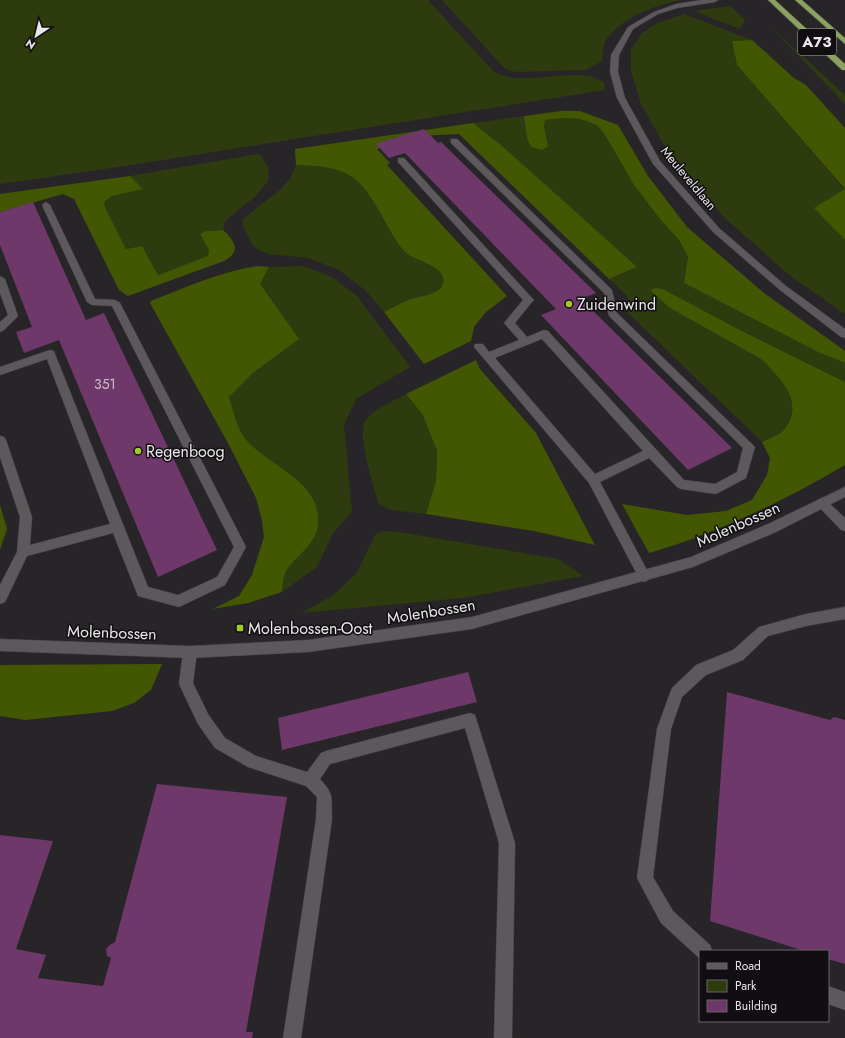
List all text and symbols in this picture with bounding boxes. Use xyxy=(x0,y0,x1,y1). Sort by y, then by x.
north arrow xyxy=(16,16,56,56)
road number: A73 xyxy=(798,29,836,55)
text: N xyxy=(22,35,38,53)
street label: Meuleveldlaan xyxy=(656,142,721,214)
place label: Zuidenwind xyxy=(577,293,656,316)
marker: Zuidenwind xyxy=(564,299,574,309)
house number: 351 xyxy=(94,374,116,394)
place label: Regenboog xyxy=(146,440,225,463)
marker: Regenboog xyxy=(133,446,143,456)
street label: Molenbossen xyxy=(693,496,784,553)
street label: Molenbossen xyxy=(385,593,477,630)
place label: Molenbossen-Oost xyxy=(248,617,373,640)
street label: Molenbossen xyxy=(67,619,157,646)
marker: Molenbossen-Oost xyxy=(235,623,245,633)
legend xyxy=(699,950,829,1022)
text: Road xyxy=(735,957,761,975)
text: Park xyxy=(735,977,757,995)
text: Building xyxy=(735,997,777,1015)

